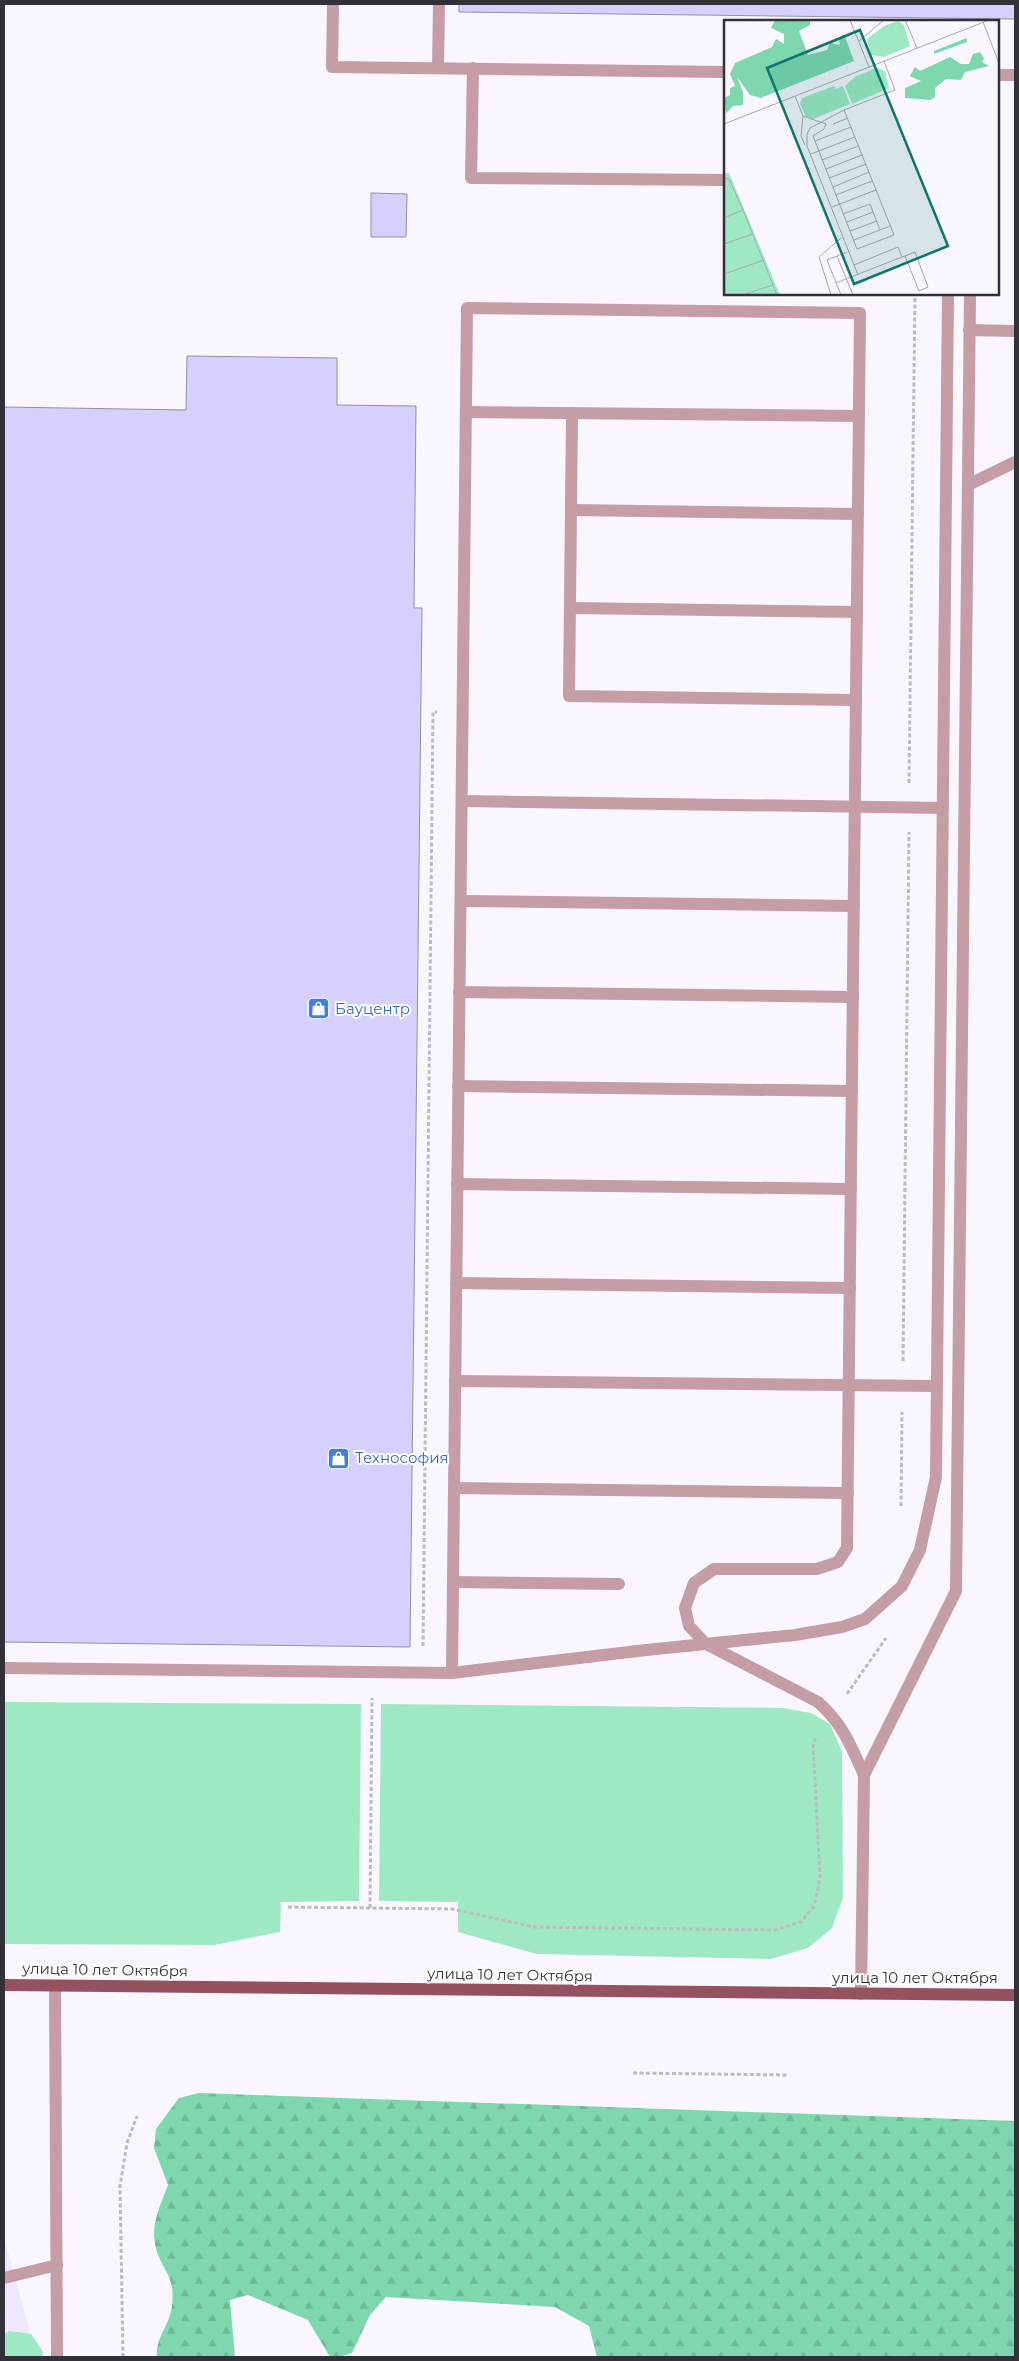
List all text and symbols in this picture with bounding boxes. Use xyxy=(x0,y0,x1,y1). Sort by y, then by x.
inset map xyxy=(724,20,999,295)
shop icon: Бауцентр xyxy=(307,997,331,1021)
place label: Бауцентр xyxy=(335,999,410,1018)
shop icon: Технософия xyxy=(327,1446,351,1470)
place label: Технософия xyxy=(355,1448,449,1467)
street label: улица 10 лет Октября xyxy=(21,1959,188,1980)
street label: улица 10 лет Октября xyxy=(426,1964,593,1985)
street label: улица 10 лет Октября xyxy=(831,1968,998,1987)

